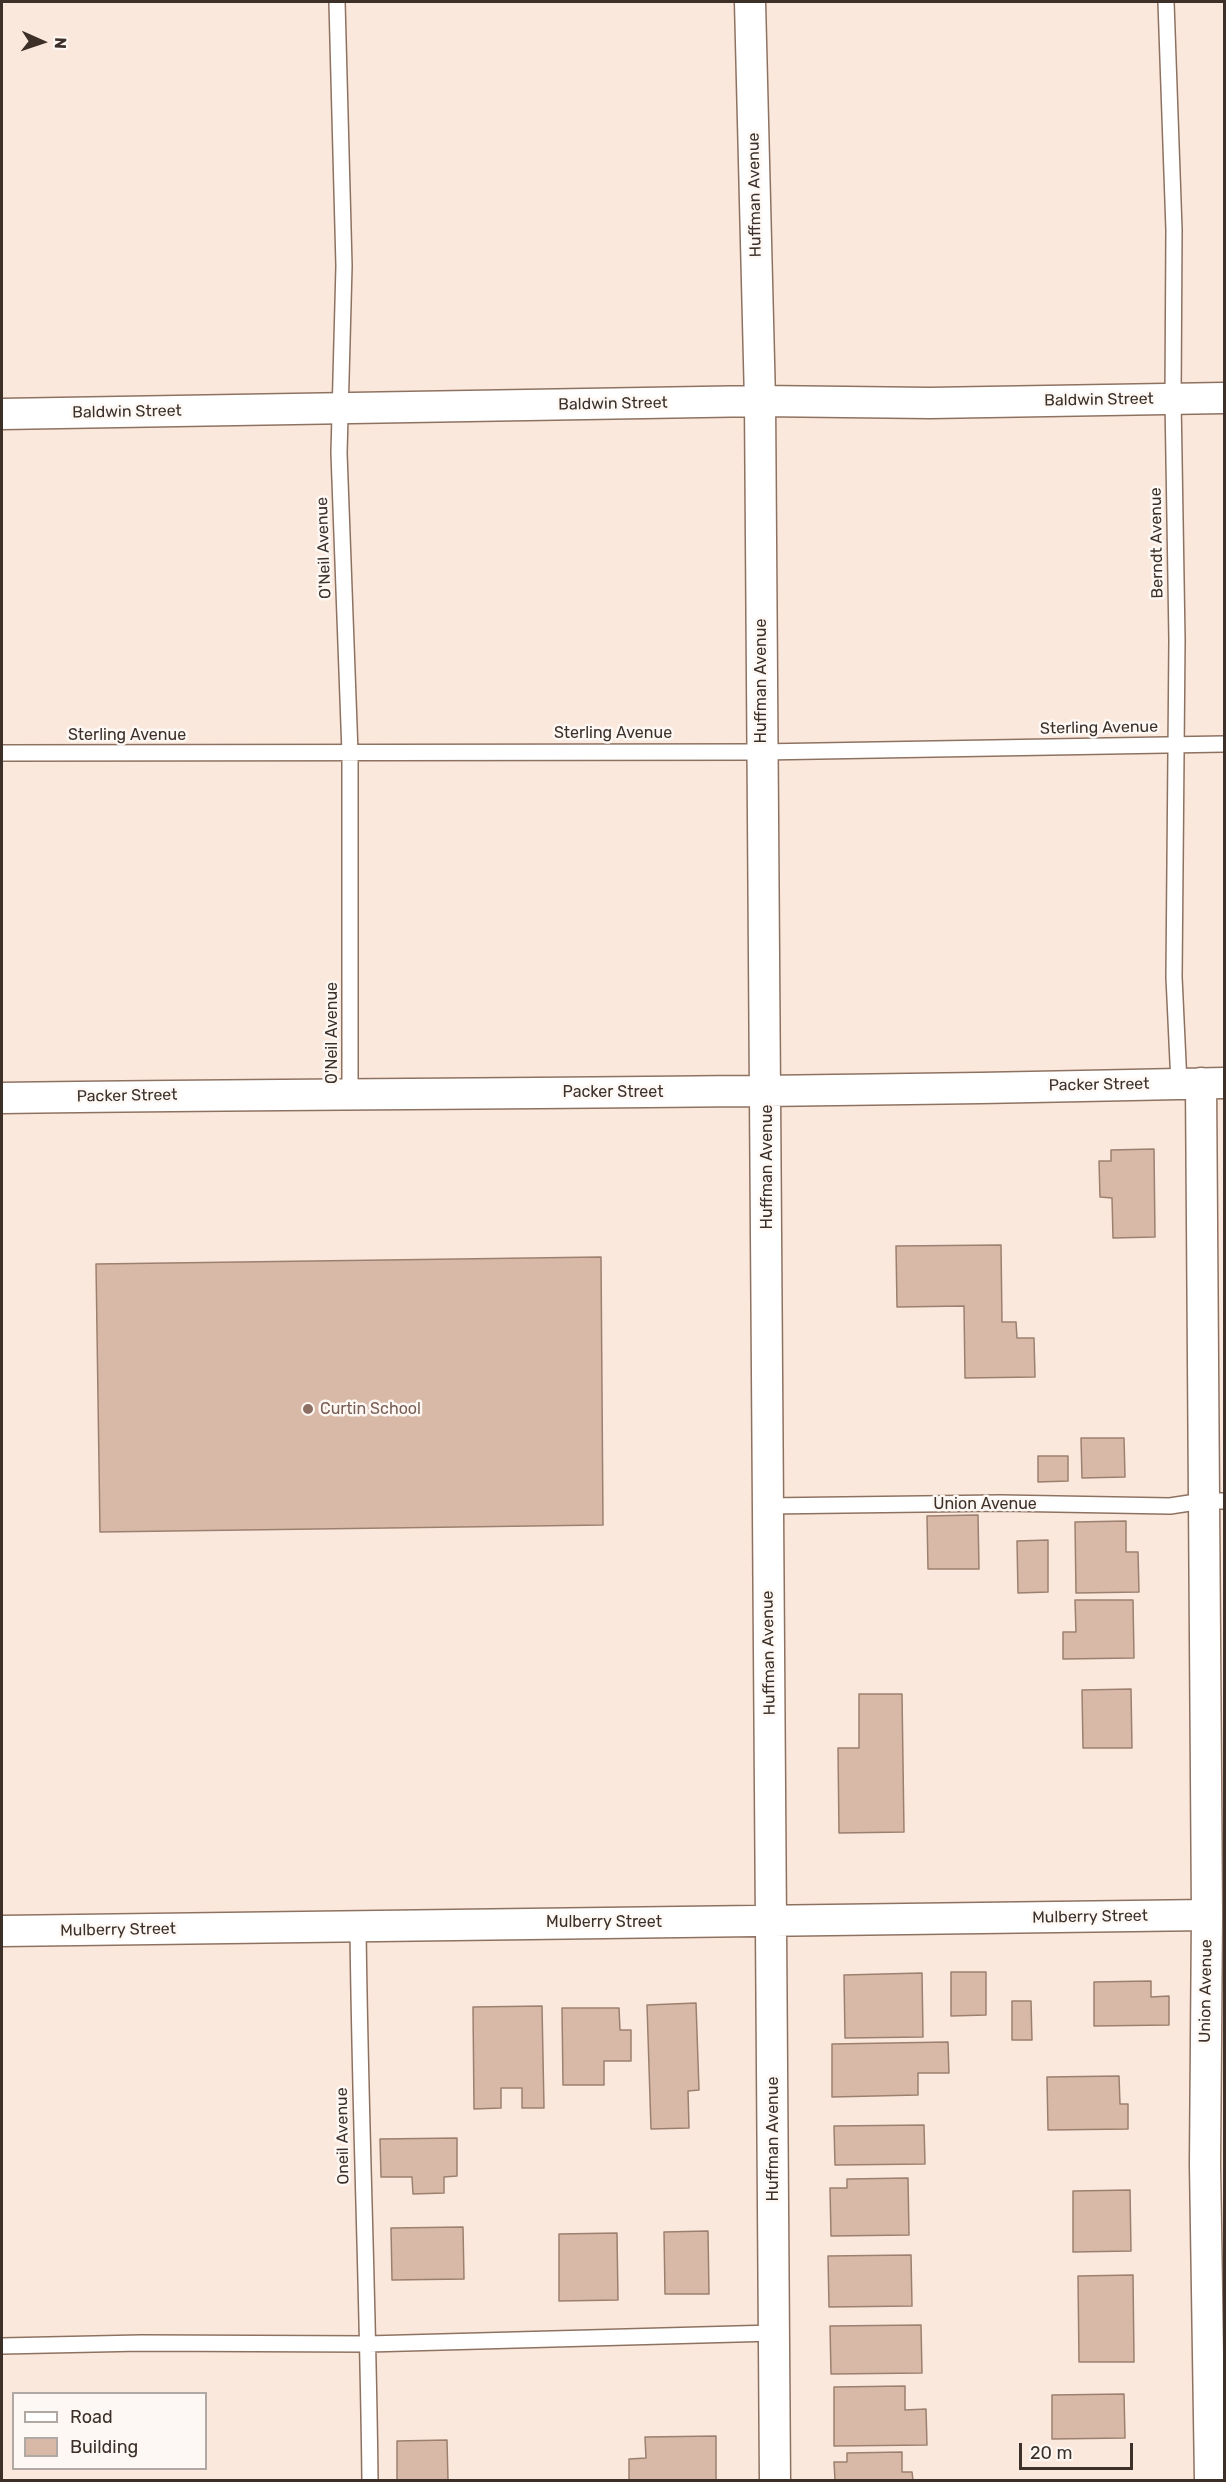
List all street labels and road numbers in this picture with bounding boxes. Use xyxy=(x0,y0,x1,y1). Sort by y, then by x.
street label: Huffman Avenue xyxy=(744,132,766,258)
street label: Baldwin Street xyxy=(1044,389,1154,411)
street label: Baldwin Street xyxy=(558,393,668,415)
street label: Baldwin Street xyxy=(72,401,182,423)
street label: Berndt Avenue xyxy=(1146,487,1168,599)
street label: O'Neil Avenue xyxy=(313,497,335,599)
street label: Huffman Avenue xyxy=(751,619,771,743)
street label: Sterling Avenue xyxy=(1040,717,1158,739)
street label: Sterling Avenue xyxy=(554,723,672,743)
street label: Sterling Avenue xyxy=(68,725,186,745)
street label: O'Neil Avenue xyxy=(322,982,342,1084)
street label: Packer Street xyxy=(1048,1075,1150,1095)
street label: Packer Street xyxy=(563,1082,663,1102)
street label: Packer Street xyxy=(76,1086,178,1106)
street label: Huffman Avenue xyxy=(757,1105,777,1229)
street label: Union Avenue xyxy=(933,1494,1037,1514)
street label: Huffman Avenue xyxy=(758,1590,780,1716)
street label: Mulberry Street xyxy=(1032,1906,1148,1928)
street label: Mulberry Street xyxy=(546,1912,662,1932)
street label: Mulberry Street xyxy=(60,1919,176,1941)
street label: Union Avenue xyxy=(1195,1939,1217,2043)
street label: Huffman Avenue xyxy=(763,2077,783,2201)
street label: Oneil Avenue xyxy=(333,2087,353,2185)

